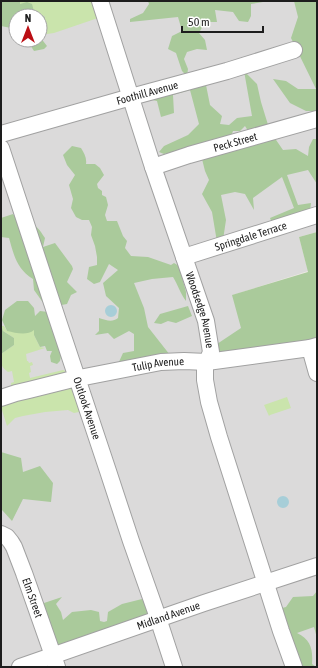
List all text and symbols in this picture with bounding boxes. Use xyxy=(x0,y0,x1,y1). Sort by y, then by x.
north arrow xyxy=(8,8,48,48)
scale bar xyxy=(182,8,263,34)
text: N xyxy=(25,12,31,24)
text: 50 m xyxy=(188,15,210,29)
street label: Foothill Avenue xyxy=(115,79,179,107)
street label: Peck Street xyxy=(212,130,258,154)
street label: Springdale Terrace xyxy=(213,219,288,253)
street label: Woodsedge Avenue xyxy=(184,270,216,349)
street label: Tulip Avenue xyxy=(131,355,184,374)
street label: Outlook Avenue xyxy=(71,375,103,441)
street label: Elm Street xyxy=(20,576,45,619)
street label: Midland Avenue xyxy=(135,599,201,632)

